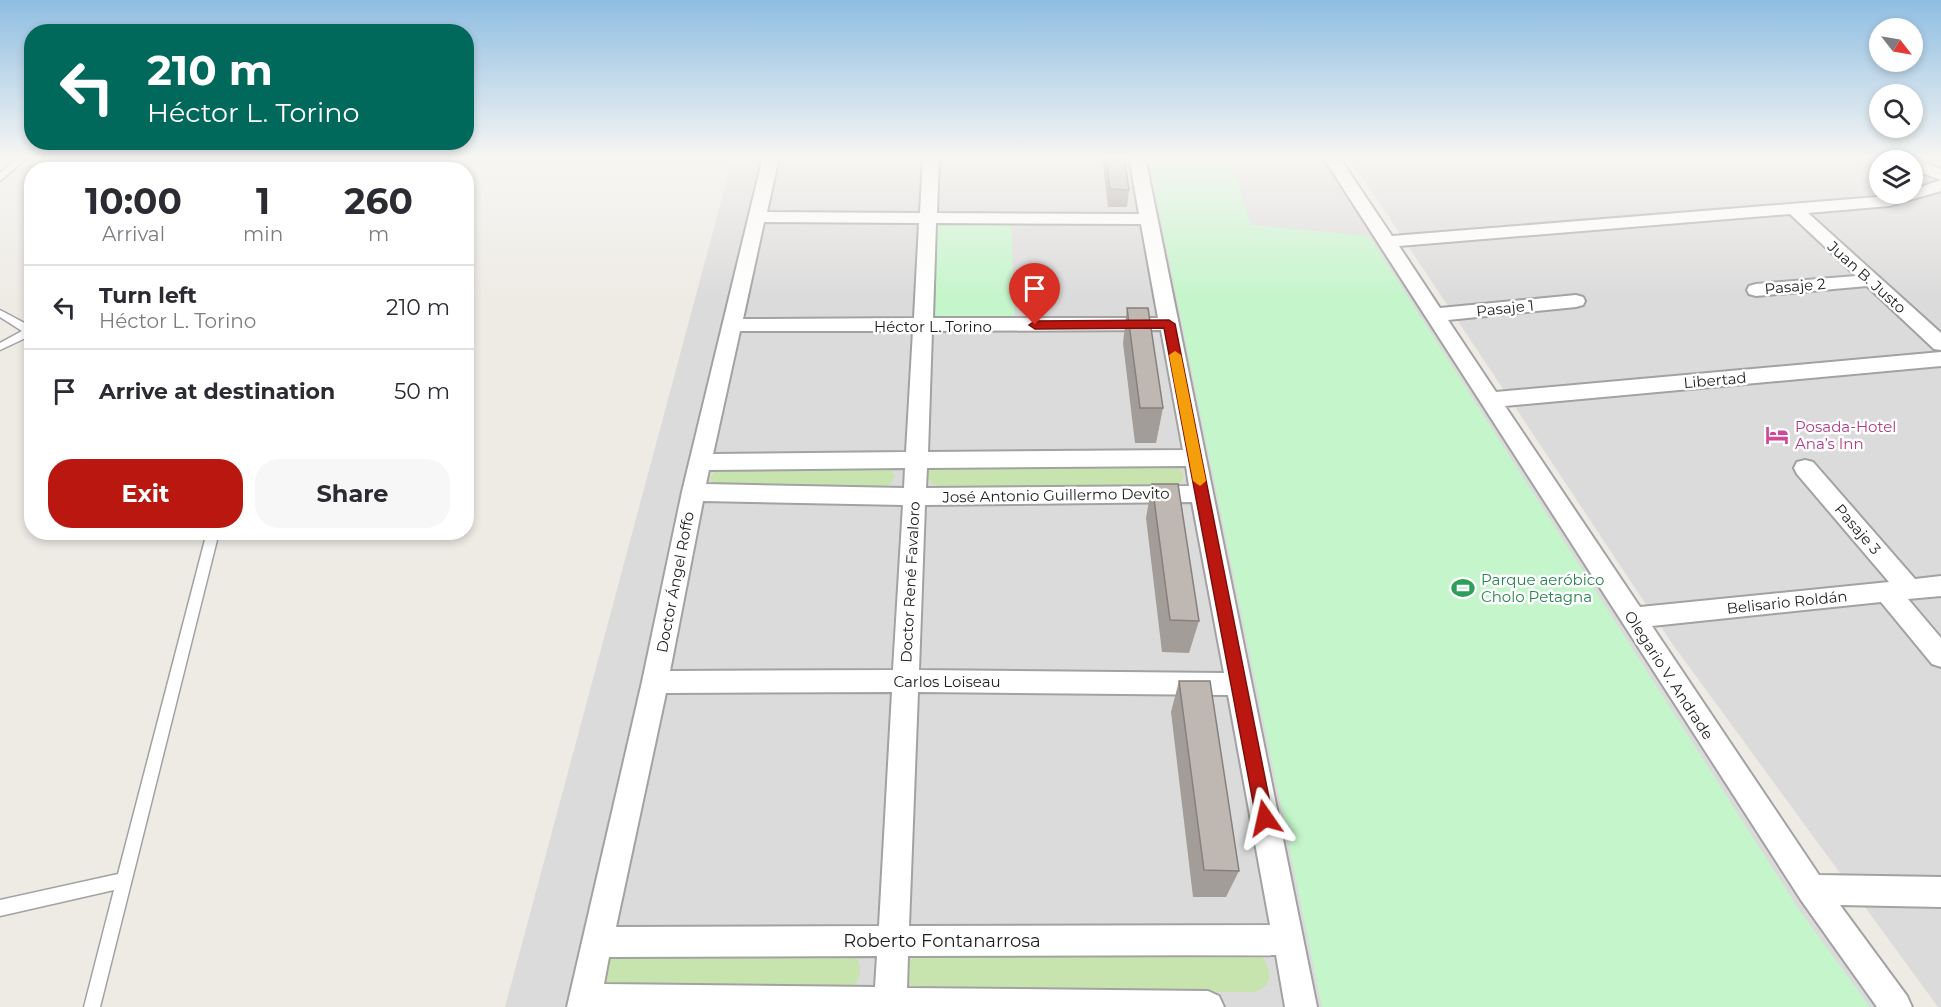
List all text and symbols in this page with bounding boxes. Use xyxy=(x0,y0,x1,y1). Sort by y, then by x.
north arrow xyxy=(1869,18,1923,72)
map controls xyxy=(1869,18,1923,204)
text: 210 m xyxy=(147,44,273,96)
icon: left xyxy=(48,48,126,126)
button: search xyxy=(1869,84,1923,138)
text: Héctor L. Torino xyxy=(147,96,359,129)
button: layers xyxy=(1869,150,1923,204)
text: 10:00 xyxy=(85,179,182,223)
text: 1 xyxy=(256,179,270,223)
text: 260 xyxy=(344,179,413,223)
text: Arrival xyxy=(102,222,165,246)
text: min xyxy=(243,222,283,246)
text: m xyxy=(368,222,389,246)
street label: Juan B. Justo xyxy=(1823,236,1910,317)
pin xyxy=(1009,263,1060,325)
icon: arrive xyxy=(1018,272,1051,305)
street label: Pasaje 2 xyxy=(1764,274,1826,298)
text: Turn left xyxy=(99,282,197,309)
icon: left xyxy=(48,291,81,324)
text: 210 m xyxy=(386,294,450,321)
street label: Pasaje 1 xyxy=(1475,296,1535,320)
text: Héctor L. Torino xyxy=(99,309,256,333)
street label: Héctor L. Torino xyxy=(874,317,992,336)
street label: Libertad xyxy=(1683,368,1747,392)
icon: arrive xyxy=(48,375,81,408)
text: Arrive at destination xyxy=(99,378,335,405)
text: 50 m xyxy=(394,378,450,405)
place label: Posada-Hotel Ana’s Inn xyxy=(1795,417,1896,453)
hotel icon: Posada-Hotel Ana’s Inn xyxy=(1764,422,1790,448)
button: Exit xyxy=(48,459,243,528)
button: Share xyxy=(255,459,450,528)
street label: José Antonio Guillermo Devito xyxy=(941,484,1170,507)
street label: Pasaje 3 xyxy=(1831,500,1885,558)
street label: Doctor René Favaloro xyxy=(896,501,924,663)
street label: Doctor Ángel Roffo xyxy=(652,510,698,654)
place label: Parque aeróbico Cholo Petagna xyxy=(1481,570,1605,606)
sports icon: Parque aeróbico Cholo Petagna xyxy=(1450,575,1476,601)
street label: Belisario Roldán xyxy=(1726,586,1848,618)
street label: Olegario V. Andrade xyxy=(1620,607,1718,743)
street label: Carlos Loiseau xyxy=(893,672,1001,691)
position arrow xyxy=(1233,786,1297,850)
street label: Roberto Fontanarrosa xyxy=(843,930,1041,952)

